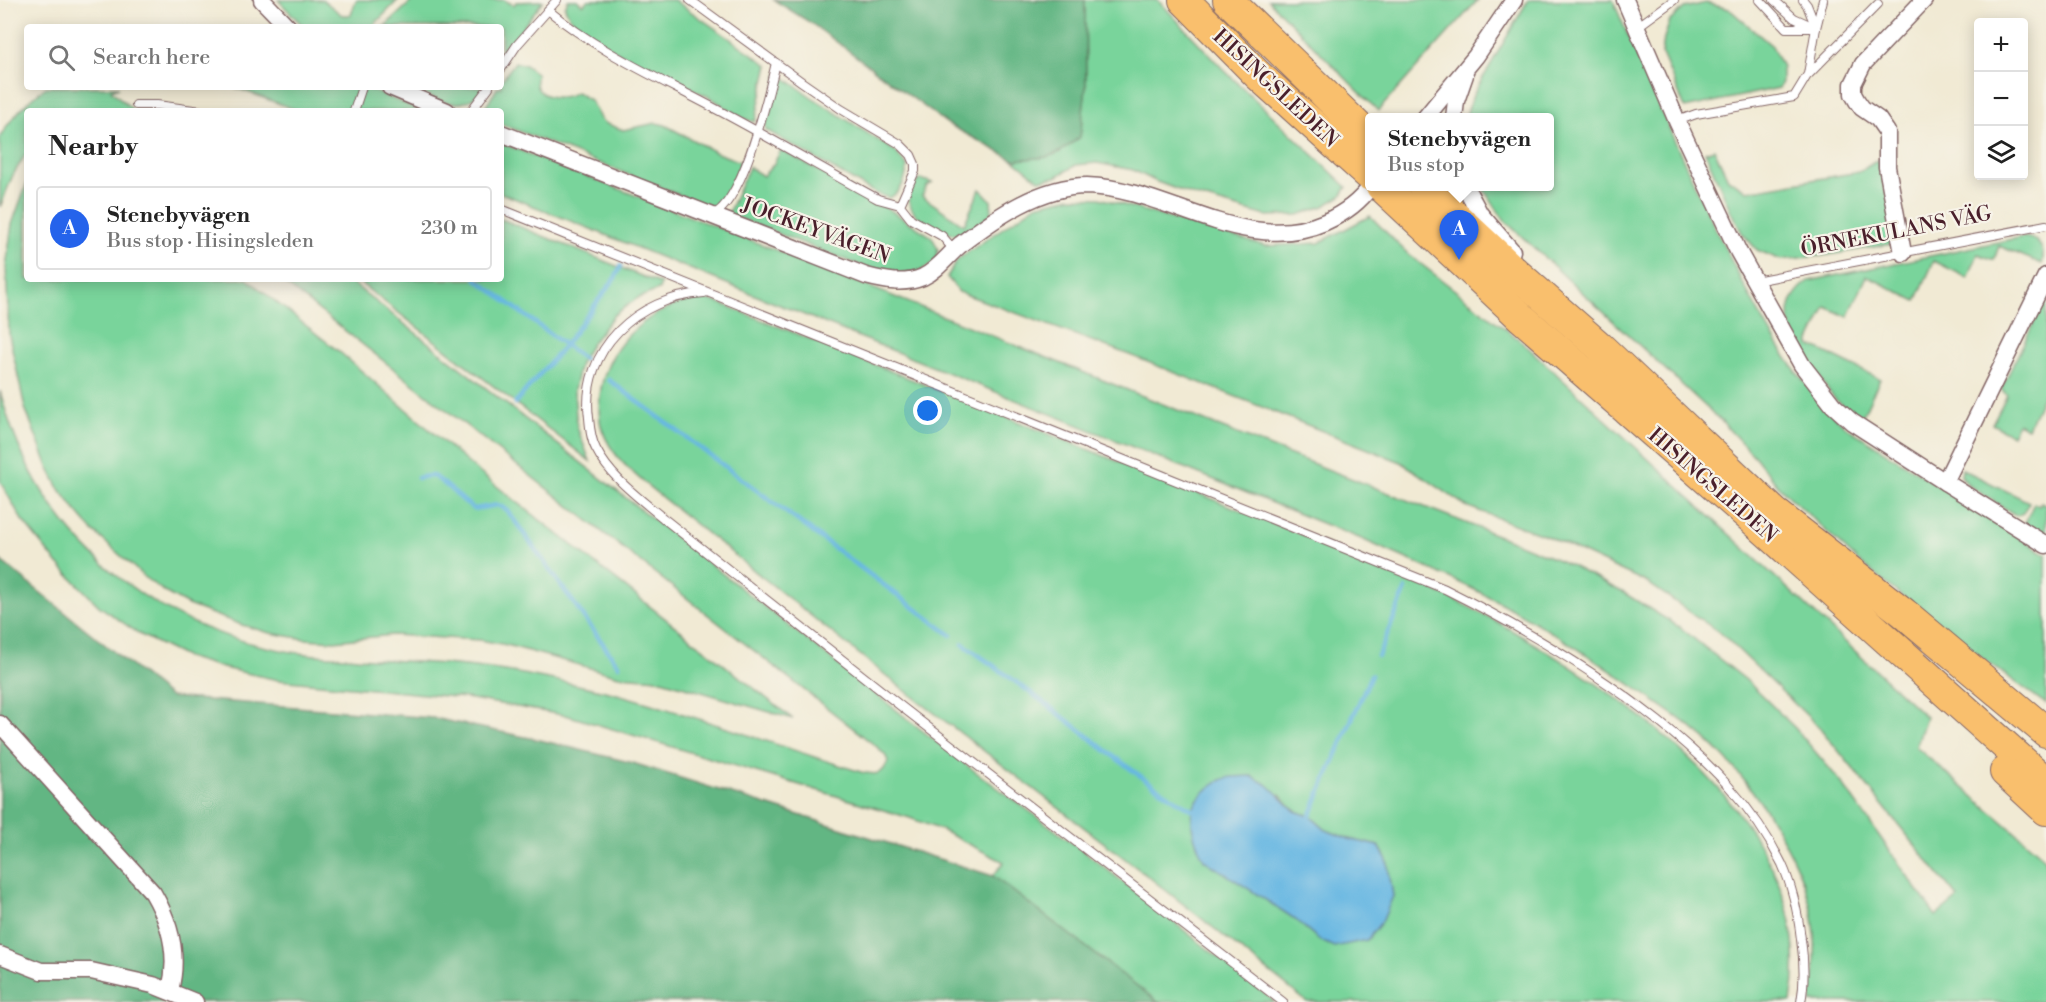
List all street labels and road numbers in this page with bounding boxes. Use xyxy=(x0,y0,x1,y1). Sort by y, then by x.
street label: HISINGSLEDEN xyxy=(1207,24,1344,154)
street label: JOCKEYVÄGEN xyxy=(737,190,894,270)
street label: ÖRNEKULANS VÄG xyxy=(1798,199,1994,263)
street label: HISINGSLEDEN xyxy=(1643,423,1782,549)

